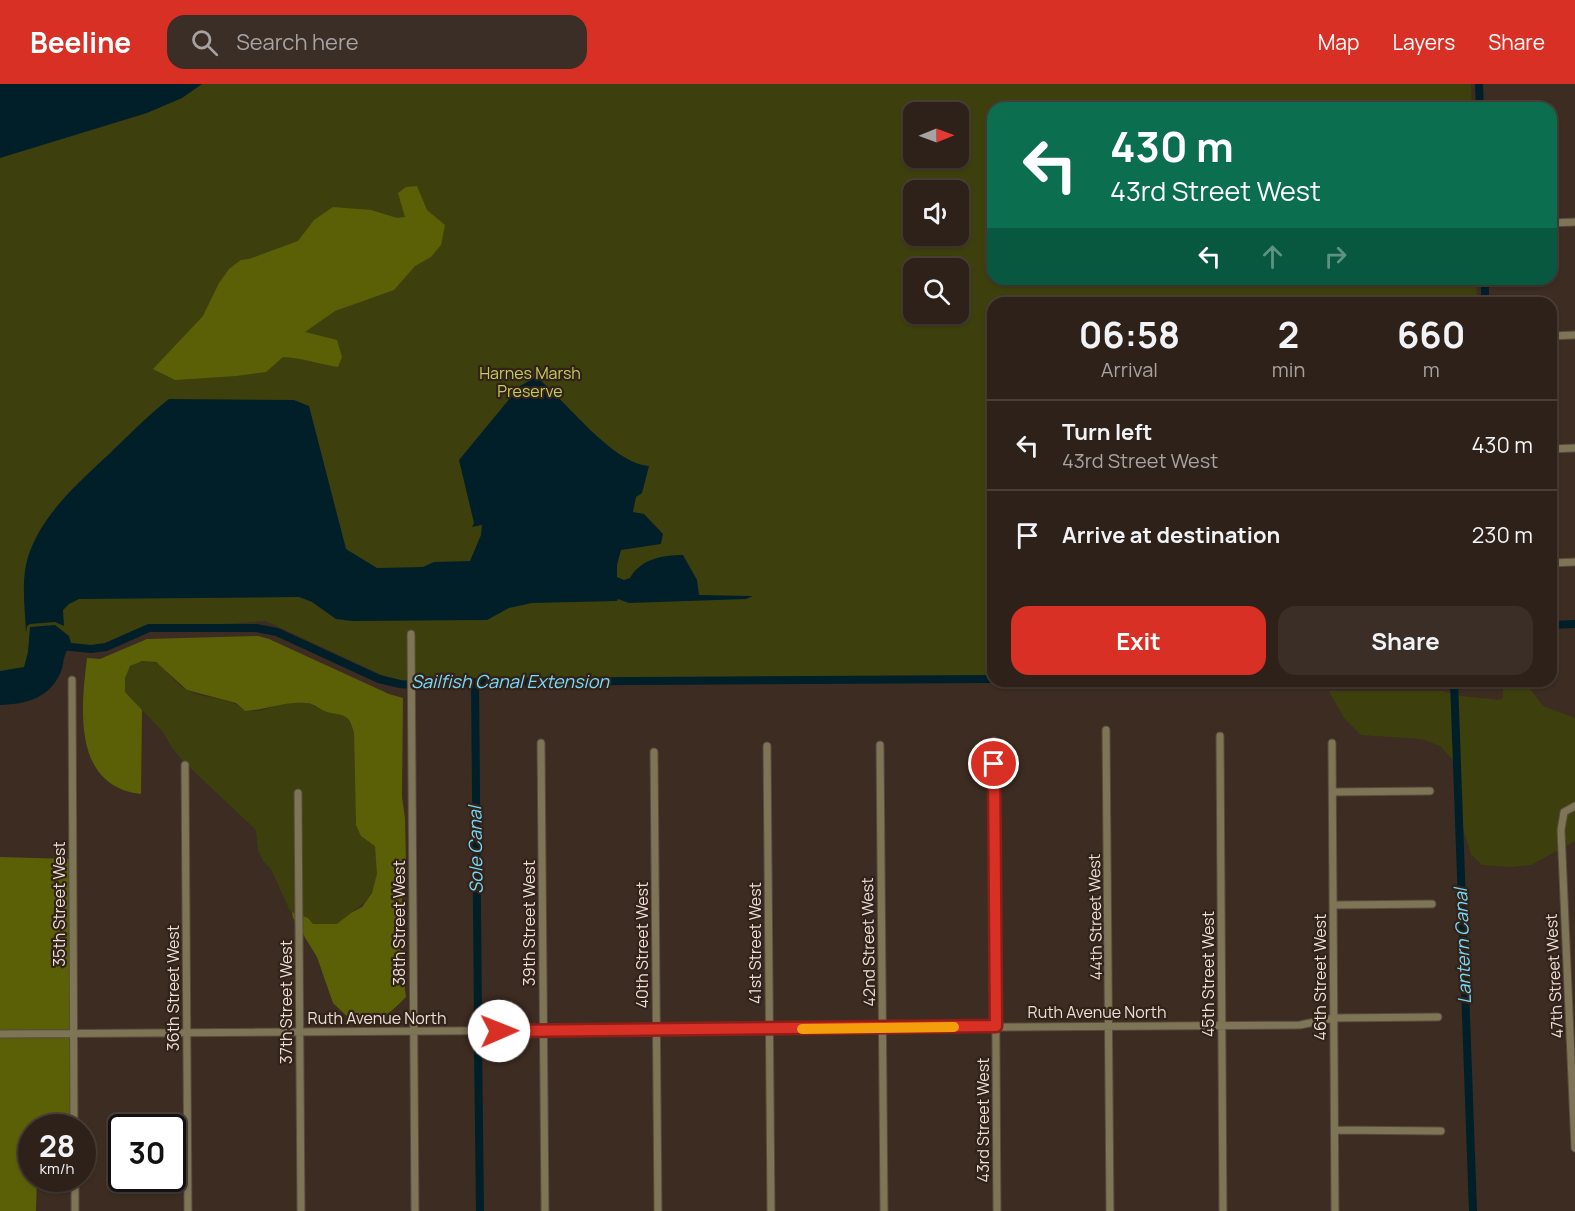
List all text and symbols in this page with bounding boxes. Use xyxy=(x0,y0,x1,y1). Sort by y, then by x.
search box xyxy=(167,15,587,69)
text: Beeline xyxy=(30,23,131,61)
icon: search xyxy=(188,26,221,59)
text: Search here xyxy=(236,27,359,57)
text: Map xyxy=(1318,28,1359,56)
text: Layers xyxy=(1392,28,1455,56)
text: Share xyxy=(1488,28,1545,56)
north arrow xyxy=(903,102,969,168)
map controls xyxy=(903,102,969,324)
text: 430 m xyxy=(1110,117,1234,175)
icon: left xyxy=(1011,126,1089,204)
text: 43rd Street West xyxy=(1110,172,1321,209)
button: sound xyxy=(903,180,969,246)
icon: left xyxy=(1193,240,1226,273)
icon: ahead xyxy=(1256,240,1289,273)
icon: right xyxy=(1319,240,1352,273)
button: search xyxy=(903,258,969,324)
text: 06:58 xyxy=(1079,310,1180,359)
text: 2 xyxy=(1278,310,1299,359)
text: 660 xyxy=(1397,310,1465,359)
text: Arrival xyxy=(1101,356,1158,383)
text: min xyxy=(1272,356,1305,383)
text: m xyxy=(1423,356,1440,383)
park label: Harnes Marsh Preserve xyxy=(479,362,581,402)
text: Turn left xyxy=(1062,417,1152,447)
icon: left xyxy=(1011,429,1044,462)
text: 430 m xyxy=(1471,430,1533,460)
text: 43rd Street West xyxy=(1062,447,1218,474)
icon: arrive xyxy=(1011,519,1044,552)
text: Arrive at destination xyxy=(1062,520,1280,550)
text: 230 m xyxy=(1472,520,1533,550)
button: Exit xyxy=(1011,606,1266,675)
button: Share xyxy=(1278,606,1533,675)
water label: Sailfish Canal Extension xyxy=(411,669,610,693)
pin xyxy=(968,738,1019,789)
icon: arrive xyxy=(977,747,1010,780)
water label: Sole Canal xyxy=(462,803,488,894)
street label: 35th Street West xyxy=(48,841,70,967)
street label: 44th Street West xyxy=(1083,854,1107,980)
street label: 38th Street West xyxy=(388,860,410,986)
street label: 39th Street West xyxy=(518,860,540,986)
street label: 42nd Street West xyxy=(856,877,880,1007)
street label: 40th Street West xyxy=(631,882,653,1008)
street label: 41st Street West xyxy=(744,882,766,1004)
water label: Lantern Canal xyxy=(1448,885,1476,1004)
street label: 45th Street West xyxy=(1197,911,1219,1037)
street label: 47th Street West xyxy=(1540,913,1568,1039)
street label: 46th Street West xyxy=(1309,914,1331,1040)
street label: 36th Street West xyxy=(162,925,184,1051)
street label: 37th Street West xyxy=(275,940,297,1064)
position arrow xyxy=(467,999,531,1063)
street label: Ruth Avenue North xyxy=(1028,1001,1166,1023)
street label: Ruth Avenue North xyxy=(308,1007,446,1029)
street label: 43rd Street West xyxy=(972,1058,994,1182)
speed limit sign: 30 xyxy=(108,1114,186,1192)
text: 28 xyxy=(39,1125,75,1166)
text: km/h xyxy=(40,1158,74,1179)

